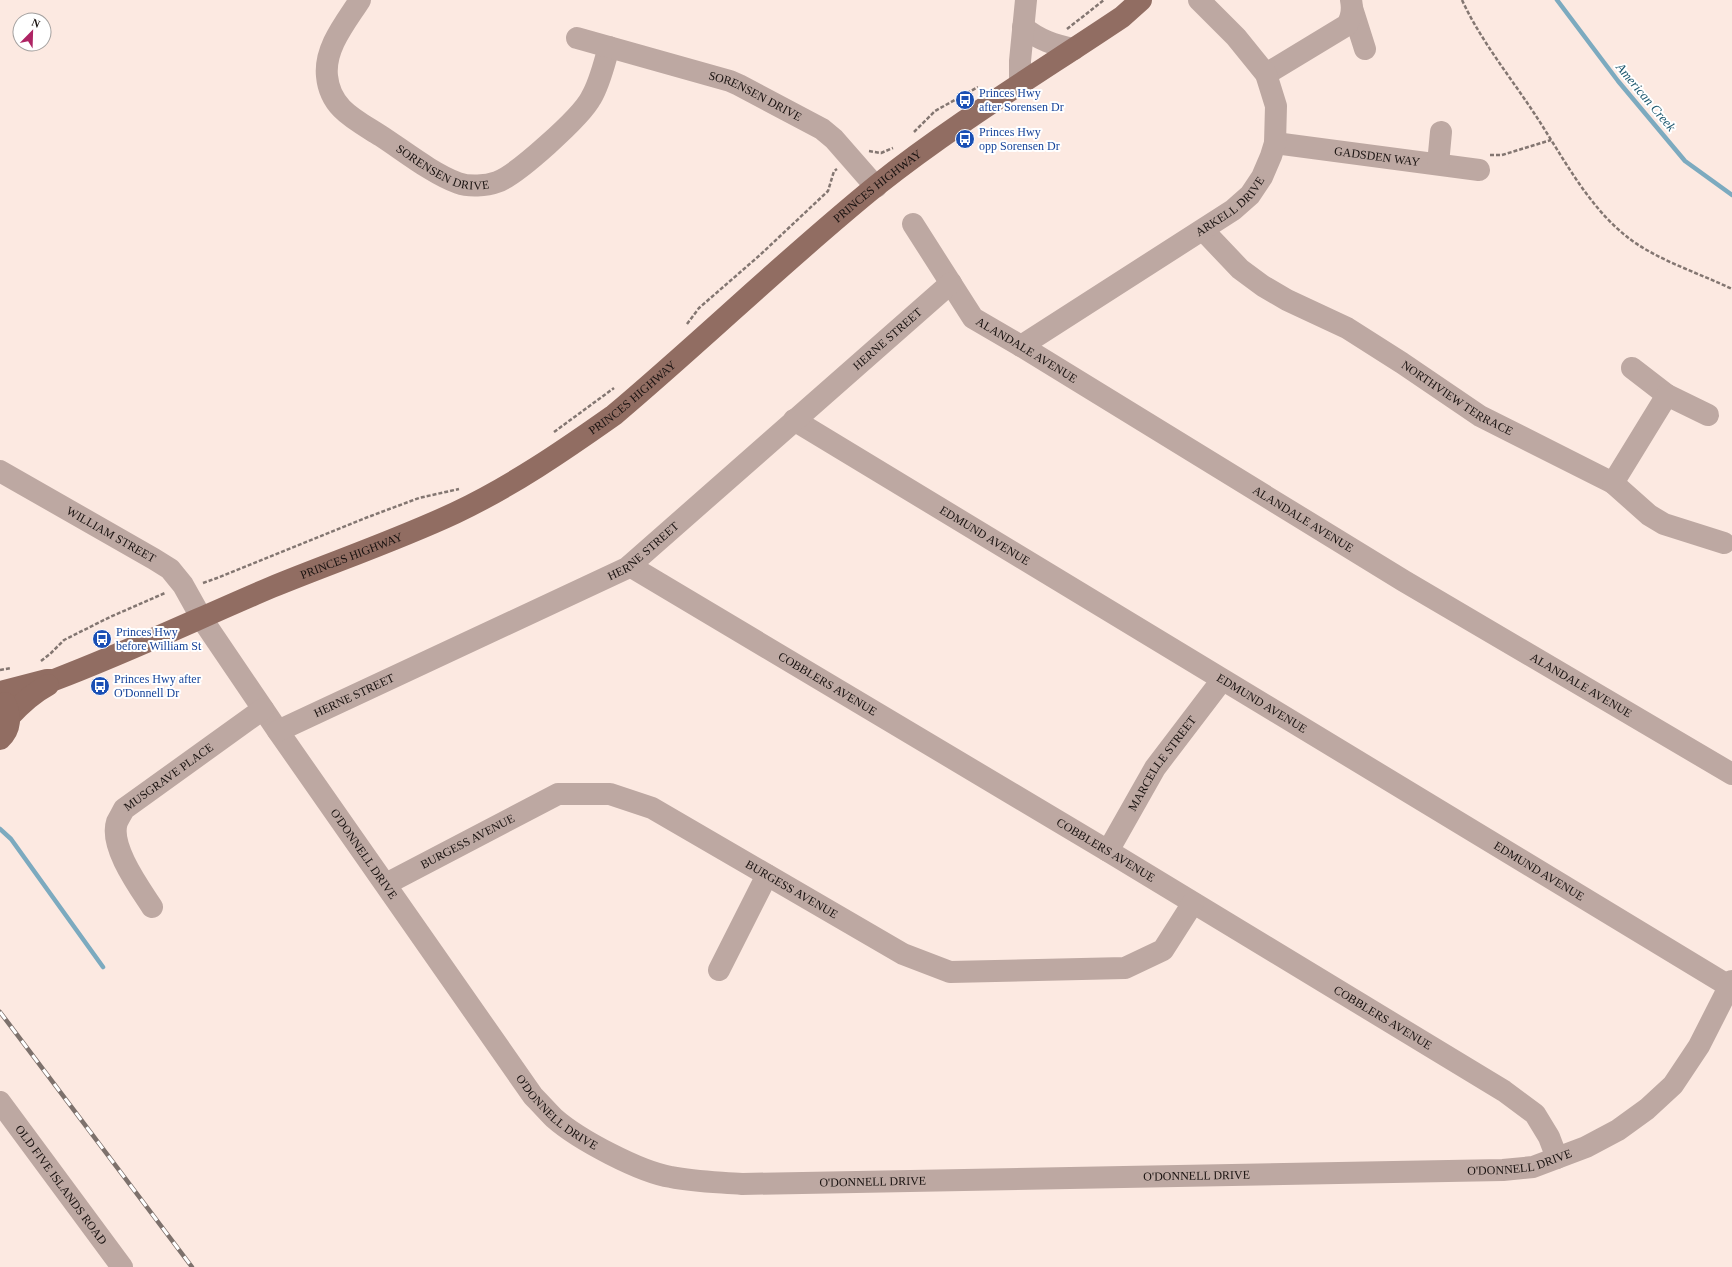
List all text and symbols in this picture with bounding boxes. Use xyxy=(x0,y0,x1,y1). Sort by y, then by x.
north arrow xyxy=(12,12,52,52)
text: N xyxy=(30,16,42,30)
water label: American Creek xyxy=(1612,59,1679,134)
street label: SORENSEN DRIVE xyxy=(707,68,804,124)
place label: Princes Hwy after Sorensen Dr xyxy=(979,86,1064,114)
bus stop icon: Princes Hwy after Sorensen Dr xyxy=(954,89,976,111)
place label: Princes Hwy opp Sorensen Dr xyxy=(979,125,1060,153)
bus stop icon: Princes Hwy opp Sorensen Dr xyxy=(954,128,976,150)
street label: SORENSEN DRIVE xyxy=(394,142,490,193)
street label: GADSDEN WAY xyxy=(1333,144,1421,169)
street label: PRINCES HIGHWAY xyxy=(830,147,924,225)
street label: ARKELL DRIVE xyxy=(1193,174,1267,239)
street label: HERNE STREET xyxy=(850,304,925,373)
street label: ALANDALE AVENUE xyxy=(974,314,1080,386)
street label: PRINCES HIGHWAY xyxy=(586,358,679,438)
street label: NORTHVIEW TERRACE xyxy=(1399,358,1515,438)
street label: ALANDALE AVENUE xyxy=(1250,483,1356,555)
street label: EDMUND AVENUE xyxy=(937,503,1032,568)
street label: WILLIAM STREET xyxy=(64,504,159,566)
street label: HERNE STREET xyxy=(605,518,682,583)
street label: PRINCES HIGHWAY xyxy=(298,529,405,582)
place label: Princes Hwy before William St xyxy=(116,625,202,653)
bus stop icon: Princes Hwy before William St xyxy=(91,628,113,650)
street label: COBBLERS AVENUE xyxy=(776,649,879,719)
street label: ALANDALE AVENUE xyxy=(1528,650,1635,721)
street label: HERNE STREET xyxy=(312,670,397,720)
street label: EDMUND AVENUE xyxy=(1214,671,1310,736)
place label: Princes Hwy after O'Donnell Dr xyxy=(114,672,201,700)
bus stop icon: Princes Hwy after O'Donnell Dr xyxy=(89,675,111,697)
street label: MARCELLE STREET xyxy=(1125,713,1199,813)
street label: MUSGRAVE PLACE xyxy=(121,740,216,814)
street label: O'DONNELL DRIVE xyxy=(327,806,400,902)
street label: BURGESS AVENUE xyxy=(418,811,517,872)
street label: COBBLERS AVENUE xyxy=(1054,815,1157,885)
street label: EDMUND AVENUE xyxy=(1491,838,1587,904)
street label: BURGESS AVENUE xyxy=(743,857,840,922)
street label: COBBLERS AVENUE xyxy=(1331,983,1435,1053)
street label: O'DONNELL DRIVE xyxy=(513,1072,600,1153)
street label: OLD FIVE ISLANDS ROAD xyxy=(12,1122,110,1248)
street label: O'DONNELL DRIVE xyxy=(1467,1146,1574,1178)
street label: O'DONNELL DRIVE xyxy=(1143,1168,1250,1184)
street label: O'DONNELL DRIVE xyxy=(819,1174,926,1190)

